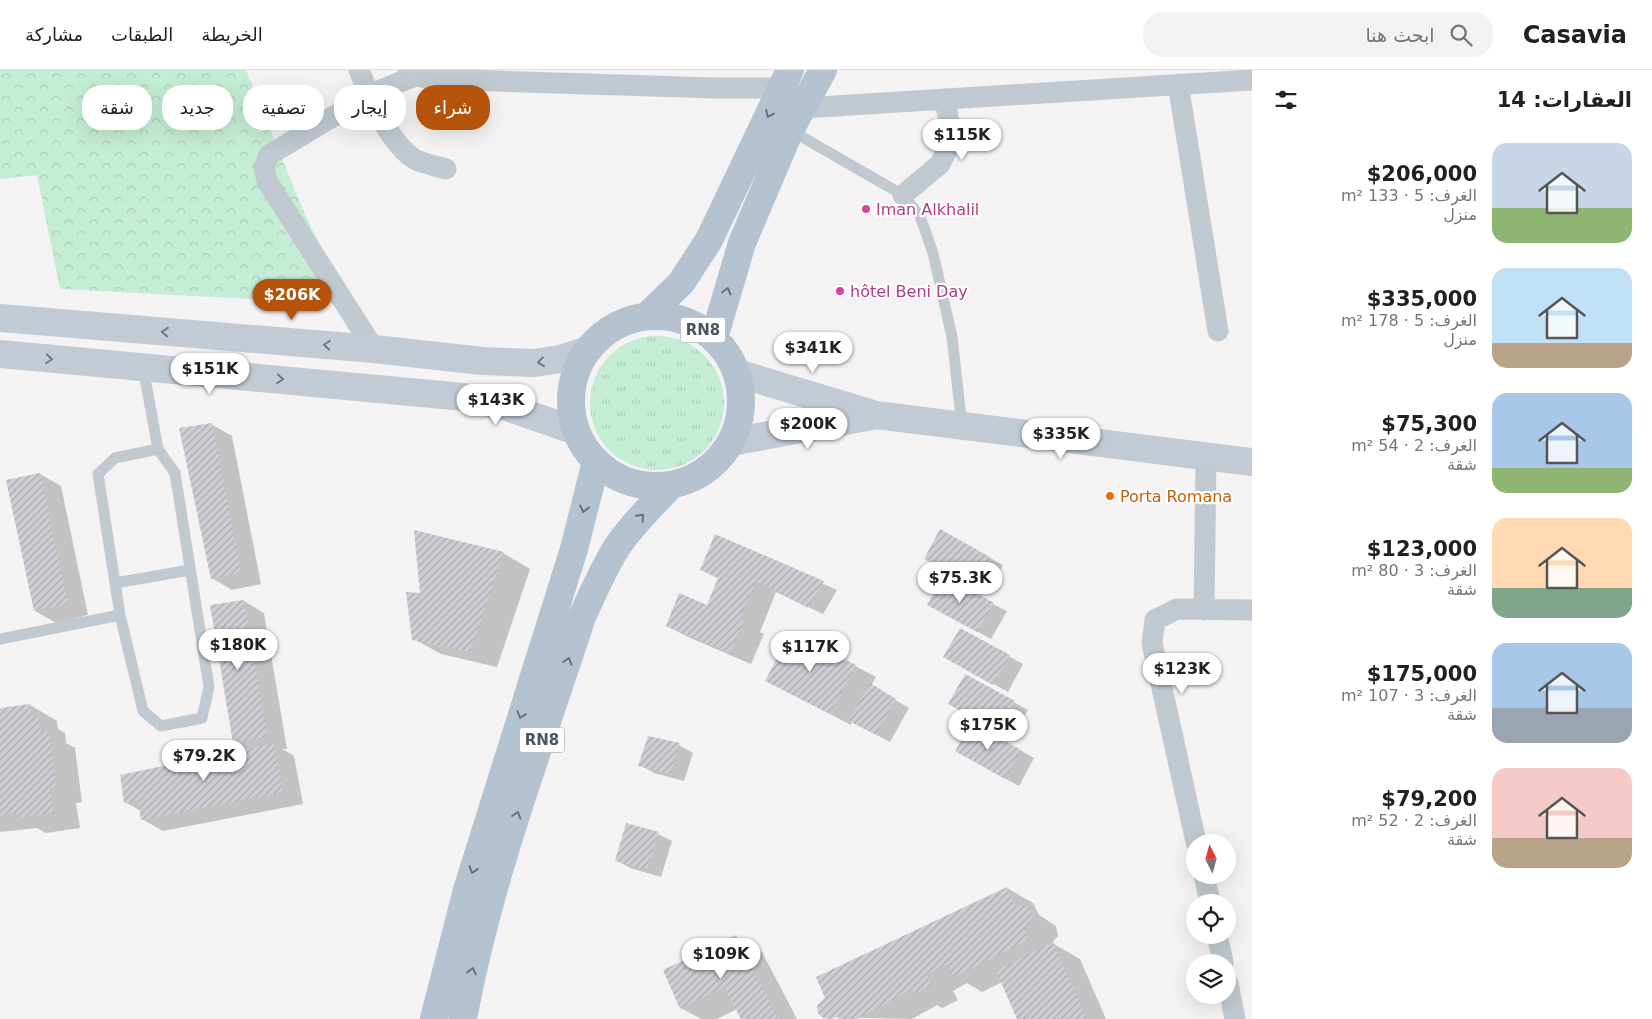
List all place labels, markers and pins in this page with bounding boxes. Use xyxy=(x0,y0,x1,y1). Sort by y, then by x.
pin: $115K xyxy=(927,118,997,161)
place label: Iman Alkhalil xyxy=(876,200,979,219)
marker: Iman Alkhalil xyxy=(860,203,872,215)
pin: $206K xyxy=(257,278,327,321)
place label: hôtel Beni Day xyxy=(850,282,968,301)
marker: hôtel Beni Day xyxy=(834,285,846,297)
pin: $341K xyxy=(778,332,848,374)
pin: $151K xyxy=(175,352,245,395)
pin: $143K xyxy=(461,384,531,426)
pin: $200K xyxy=(773,408,843,450)
pin: $335K xyxy=(1026,418,1096,460)
place label: Porta Romana xyxy=(1120,487,1232,506)
marker: Porta Romana xyxy=(1104,490,1116,502)
pin: $75.3K xyxy=(919,562,1001,604)
pin: $180K xyxy=(203,628,273,671)
pin: $117K xyxy=(775,630,845,673)
pin: $123K xyxy=(1147,652,1217,695)
pin: $175K xyxy=(953,708,1023,751)
pin: $79.2K xyxy=(163,740,245,782)
pin: $109K xyxy=(686,938,756,980)

